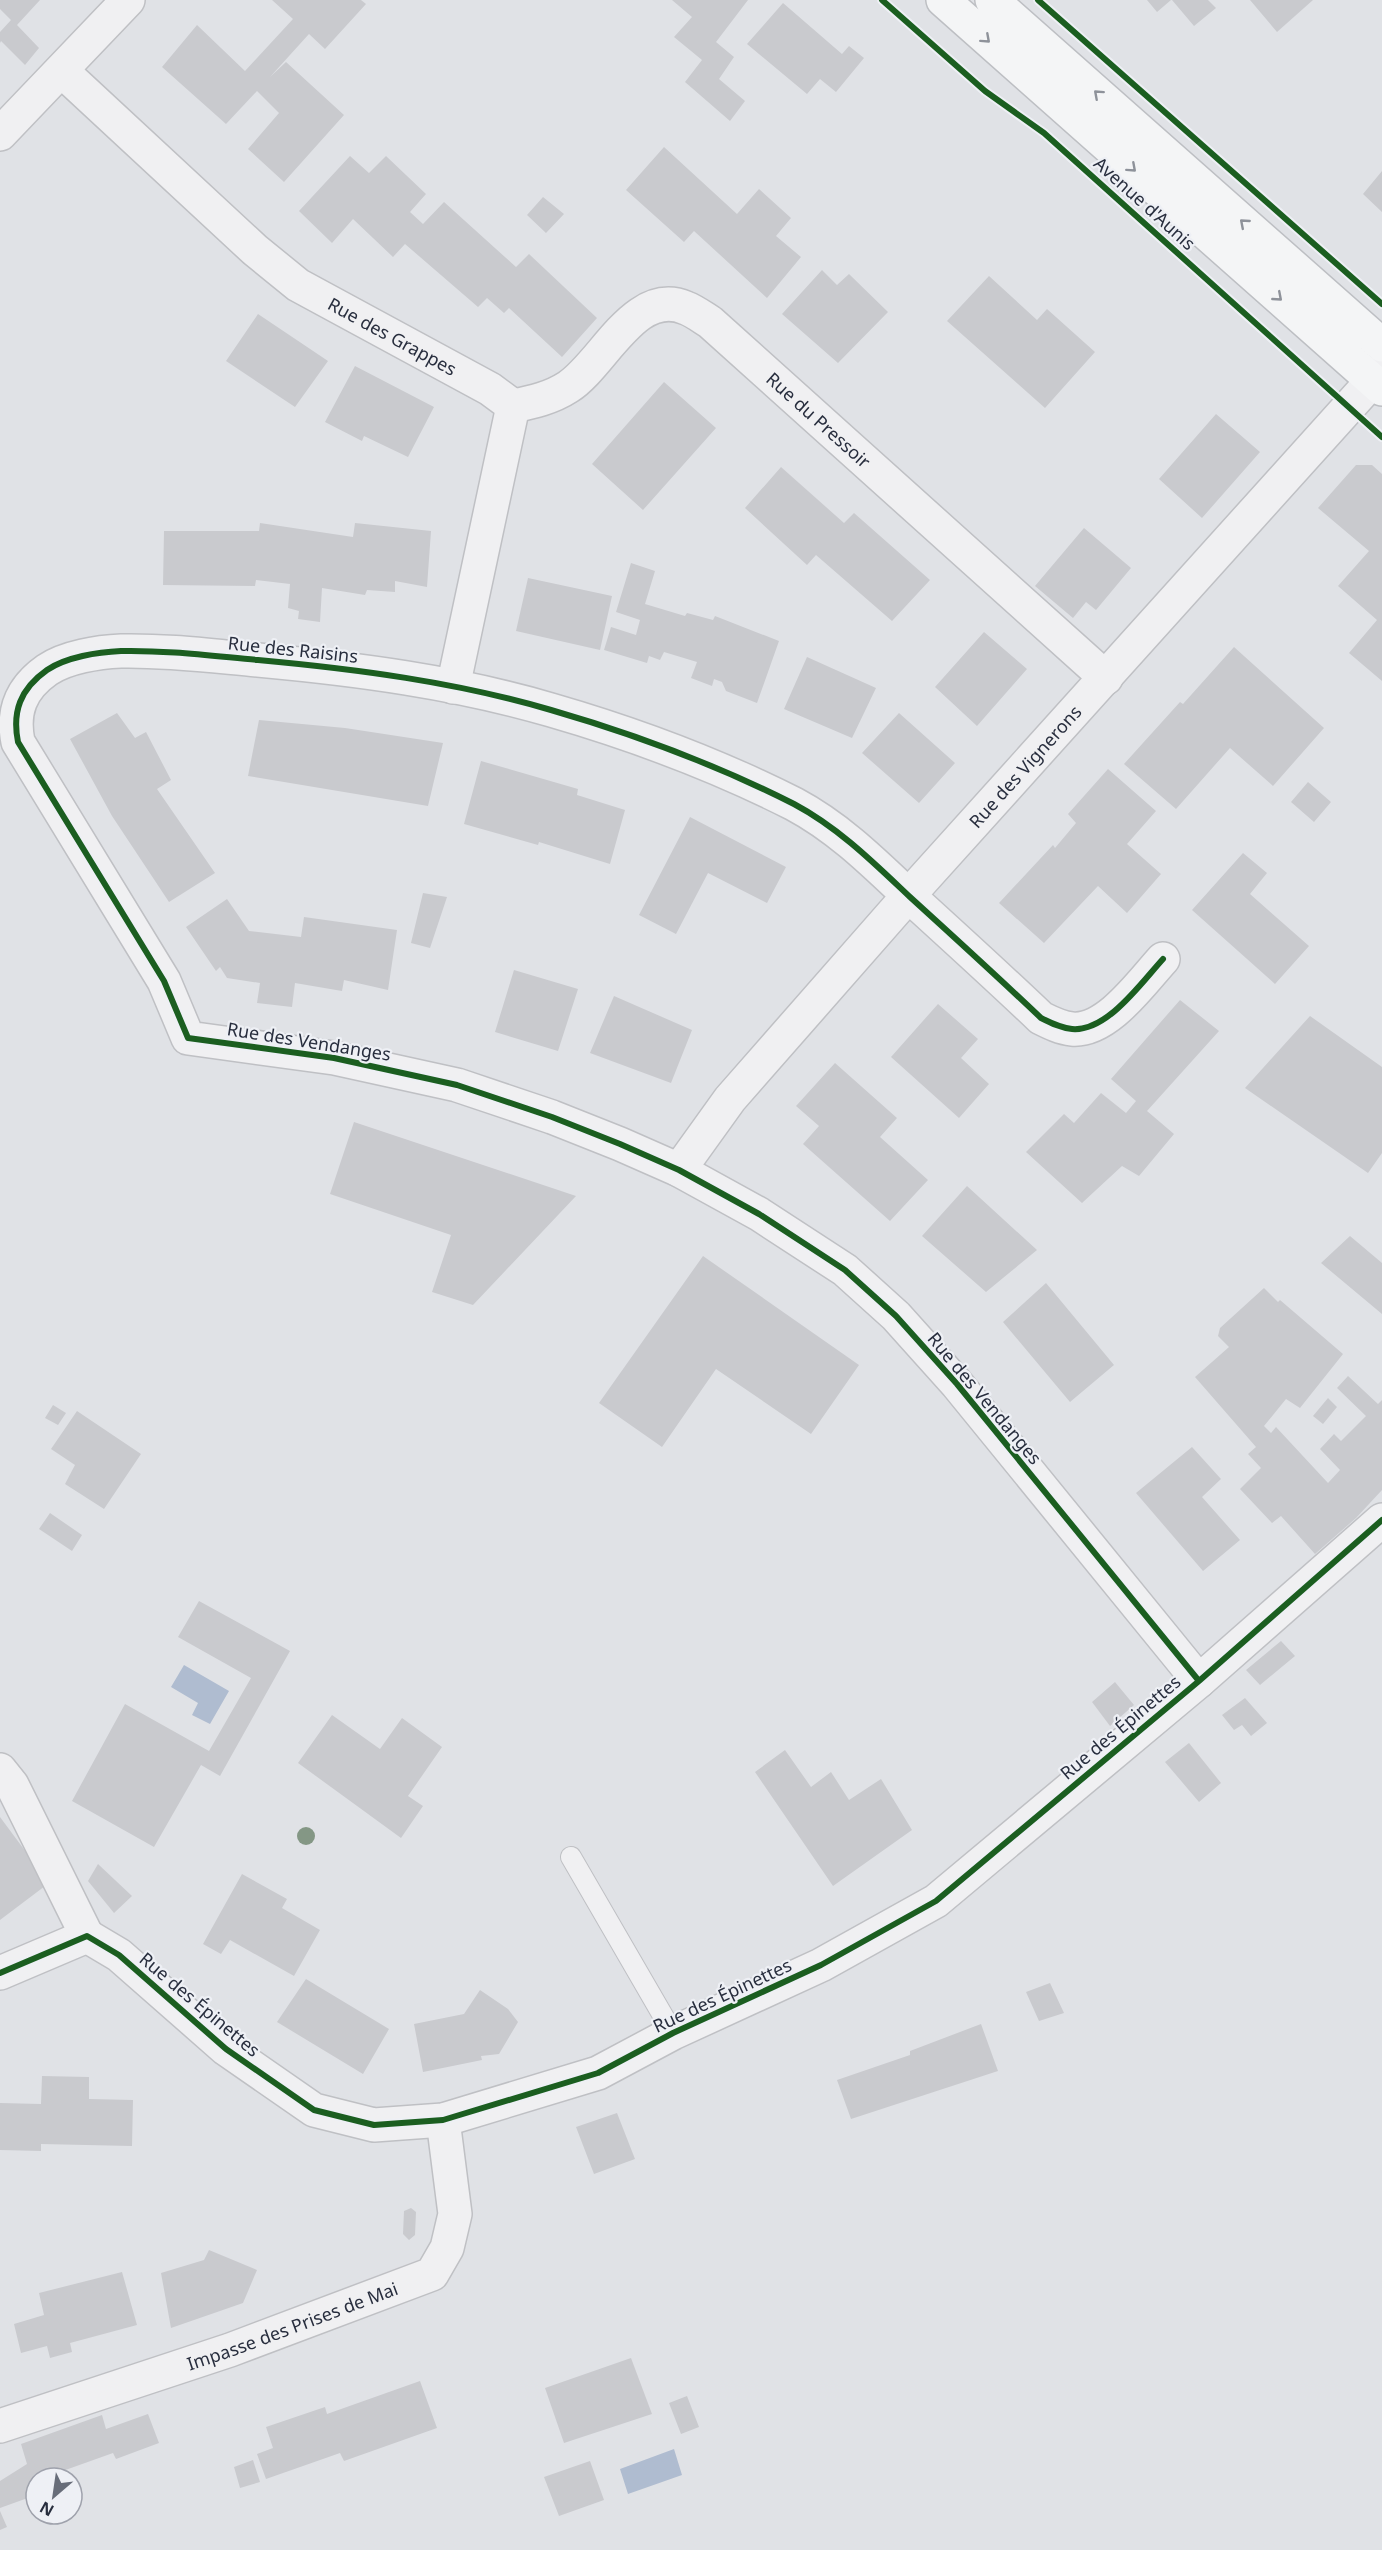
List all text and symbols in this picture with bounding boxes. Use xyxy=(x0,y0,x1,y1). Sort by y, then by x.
one-way arrow xyxy=(979,32,990,43)
one-way arrow xyxy=(1094,90,1105,101)
street label: Avenue d'Aunis xyxy=(1089,151,1201,255)
one-way arrow xyxy=(1125,161,1136,172)
one-way arrow xyxy=(1240,219,1251,230)
one-way arrow xyxy=(1272,290,1282,301)
street label: Rue des Grappes xyxy=(324,292,461,381)
street label: Rue du Pressoir xyxy=(761,367,876,473)
street label: Rue des Raisins xyxy=(227,630,359,668)
street label: Rue des Vignerons xyxy=(963,700,1086,833)
street label: Rue des Vendanges xyxy=(225,1016,393,1066)
street label: Rue des Vendanges xyxy=(923,1327,1047,1469)
street label: Rue des Épinettes xyxy=(1055,1669,1185,1785)
street label: Rue des Épinettes xyxy=(135,1946,265,2062)
street label: Rue des Épinettes xyxy=(649,1952,795,2038)
street label: Impasse des Prises de Mai xyxy=(184,2276,401,2375)
north arrow xyxy=(24,2466,84,2526)
text: N xyxy=(36,2496,58,2522)

